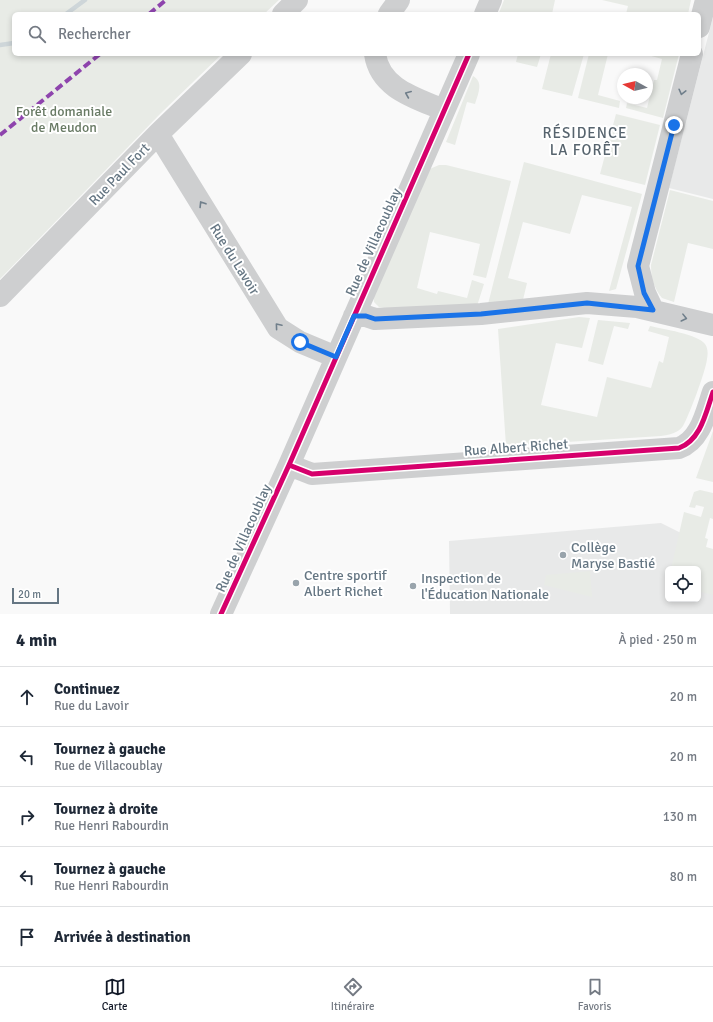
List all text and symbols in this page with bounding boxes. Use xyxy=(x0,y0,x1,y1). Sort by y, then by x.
search box xyxy=(12,12,701,56)
icon: search xyxy=(26,23,48,45)
text: Rechercher xyxy=(58,25,131,43)
north arrow xyxy=(617,68,653,104)
one-way arrow xyxy=(679,89,687,95)
one-way arrow xyxy=(405,91,413,99)
park label: Forêt domaniale de Meudon xyxy=(16,103,112,136)
route end xyxy=(665,116,683,134)
district label: RÉSIDENCE LA FORÊT xyxy=(542,123,628,159)
street label: Rue Paul Fort xyxy=(85,140,153,209)
street label: Rue de Villacoublay xyxy=(342,185,405,299)
one-way arrow xyxy=(199,201,206,208)
street label: Rue du Lavoir xyxy=(206,221,264,299)
one-way arrow xyxy=(681,313,687,321)
one-way arrow xyxy=(275,323,282,331)
route start xyxy=(291,333,309,351)
street label: Rue Albert Richet xyxy=(463,435,569,460)
street label: Rue de Villacoublay xyxy=(212,481,275,595)
place label: Collège Maryse Bastié xyxy=(571,539,655,572)
marker: Collège Maryse Bastié xyxy=(558,550,568,560)
map controls xyxy=(665,566,701,602)
button: locate xyxy=(665,566,701,602)
place label: Centre sportif Albert Richet xyxy=(304,567,388,600)
place label: Inspection de l'Éducation Nationale xyxy=(421,570,549,603)
marker: Centre sportif Albert Richet xyxy=(291,578,301,588)
marker: Inspection de l'Éducation Nationale xyxy=(408,581,418,591)
scale bar xyxy=(12,586,59,605)
text: 20 m xyxy=(18,588,41,601)
text: 4 min xyxy=(16,630,57,651)
text: À pied · 250 m xyxy=(618,632,697,648)
text: Continuez xyxy=(54,680,120,698)
icon: ahead xyxy=(16,686,38,708)
text: 20 m xyxy=(670,689,697,705)
text: Rue du Lavoir xyxy=(54,698,129,714)
text: Tournez à gauche xyxy=(54,740,166,758)
icon: left xyxy=(16,746,38,768)
text: 20 m xyxy=(670,749,697,765)
text: Rue de Villacoublay xyxy=(54,758,162,774)
text: Tournez à droite xyxy=(54,800,158,818)
icon: right xyxy=(16,806,38,828)
text: 130 m xyxy=(663,809,697,825)
text: Rue Henri Rabourdin xyxy=(54,818,169,834)
text: Tournez à gauche xyxy=(54,860,166,878)
icon: left xyxy=(16,866,38,888)
text: 80 m xyxy=(670,869,697,885)
text: Rue Henri Rabourdin xyxy=(54,878,169,894)
icon: arrive xyxy=(16,926,38,948)
text: Arrivée à destination xyxy=(54,928,191,946)
tab: Carte xyxy=(102,976,127,1013)
tab: Itinéraire xyxy=(331,976,374,1013)
tab: Favoris xyxy=(578,976,611,1013)

